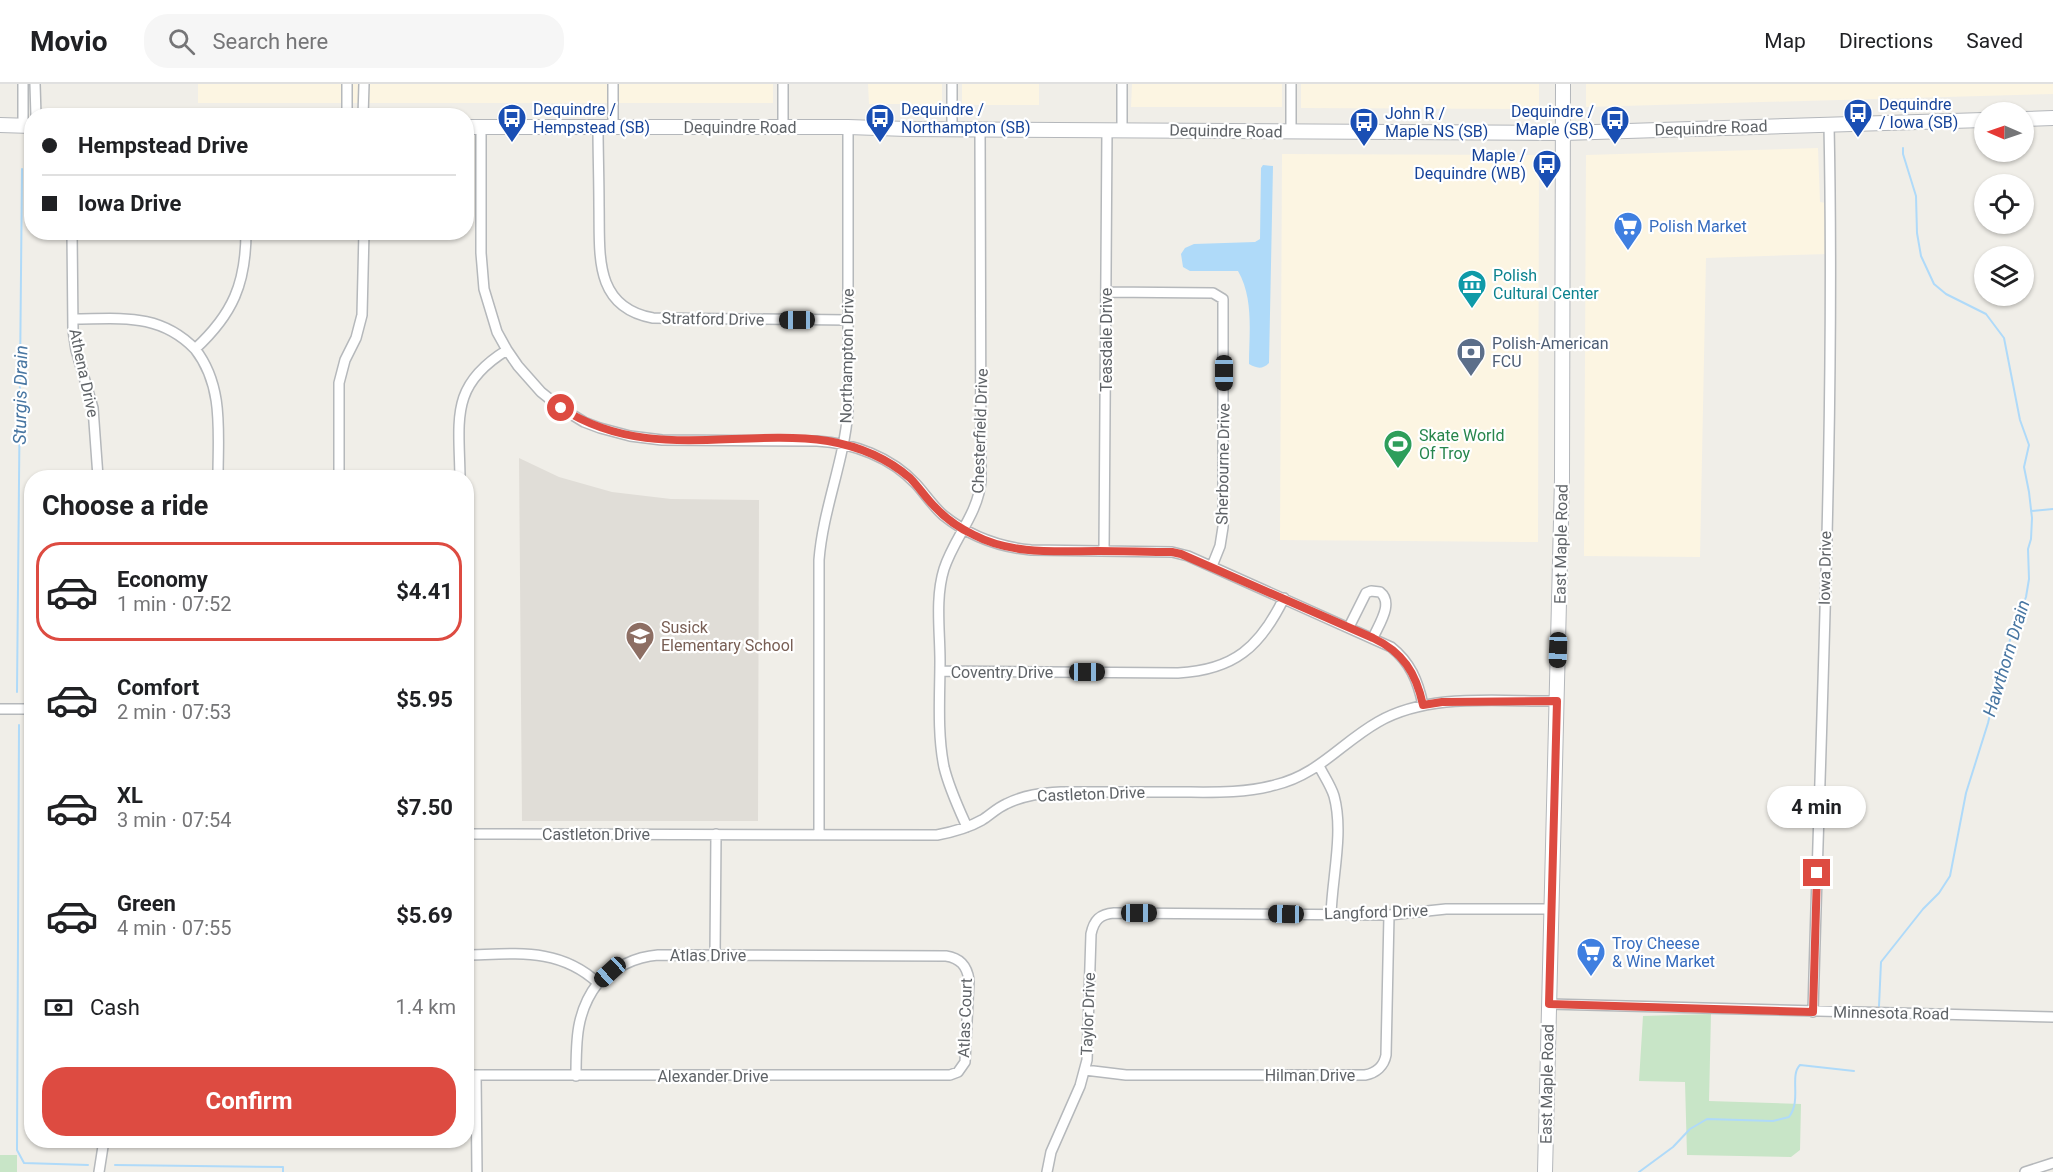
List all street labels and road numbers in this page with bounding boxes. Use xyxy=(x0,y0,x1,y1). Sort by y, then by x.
street label: Dequindre Road xyxy=(1654,117,1768,139)
street label: Dequindre Road xyxy=(683,118,797,137)
street label: Dequindre Road xyxy=(1169,121,1283,141)
street label: Northampton Drive xyxy=(836,288,858,424)
street label: Teasdale Drive xyxy=(1097,288,1116,392)
street label: Stratford Drive xyxy=(661,309,765,329)
street label: Athena Drive xyxy=(65,327,103,419)
street label: Chesterfield Drive xyxy=(968,368,992,494)
street label: Sherbourne Drive xyxy=(1212,403,1234,525)
street label: East Maple Road xyxy=(1550,484,1572,604)
street label: Iowa Drive xyxy=(1815,531,1835,605)
street label: Coventry Drive xyxy=(951,663,1053,682)
street label: Castleton Drive xyxy=(1037,783,1145,805)
street label: Castleton Drive xyxy=(542,825,650,844)
street label: Langford Drive xyxy=(1324,901,1428,923)
street label: Atlas Drive xyxy=(670,946,746,965)
street label: Taylor Drive xyxy=(1077,972,1099,1056)
street label: Atlas Court xyxy=(954,978,976,1058)
street label: Minnesota Road xyxy=(1833,1002,1949,1024)
street label: East Maple Road xyxy=(1536,1024,1558,1144)
street label: Hilman Drive xyxy=(1265,1066,1355,1085)
street label: Alexander Drive xyxy=(657,1067,769,1086)

